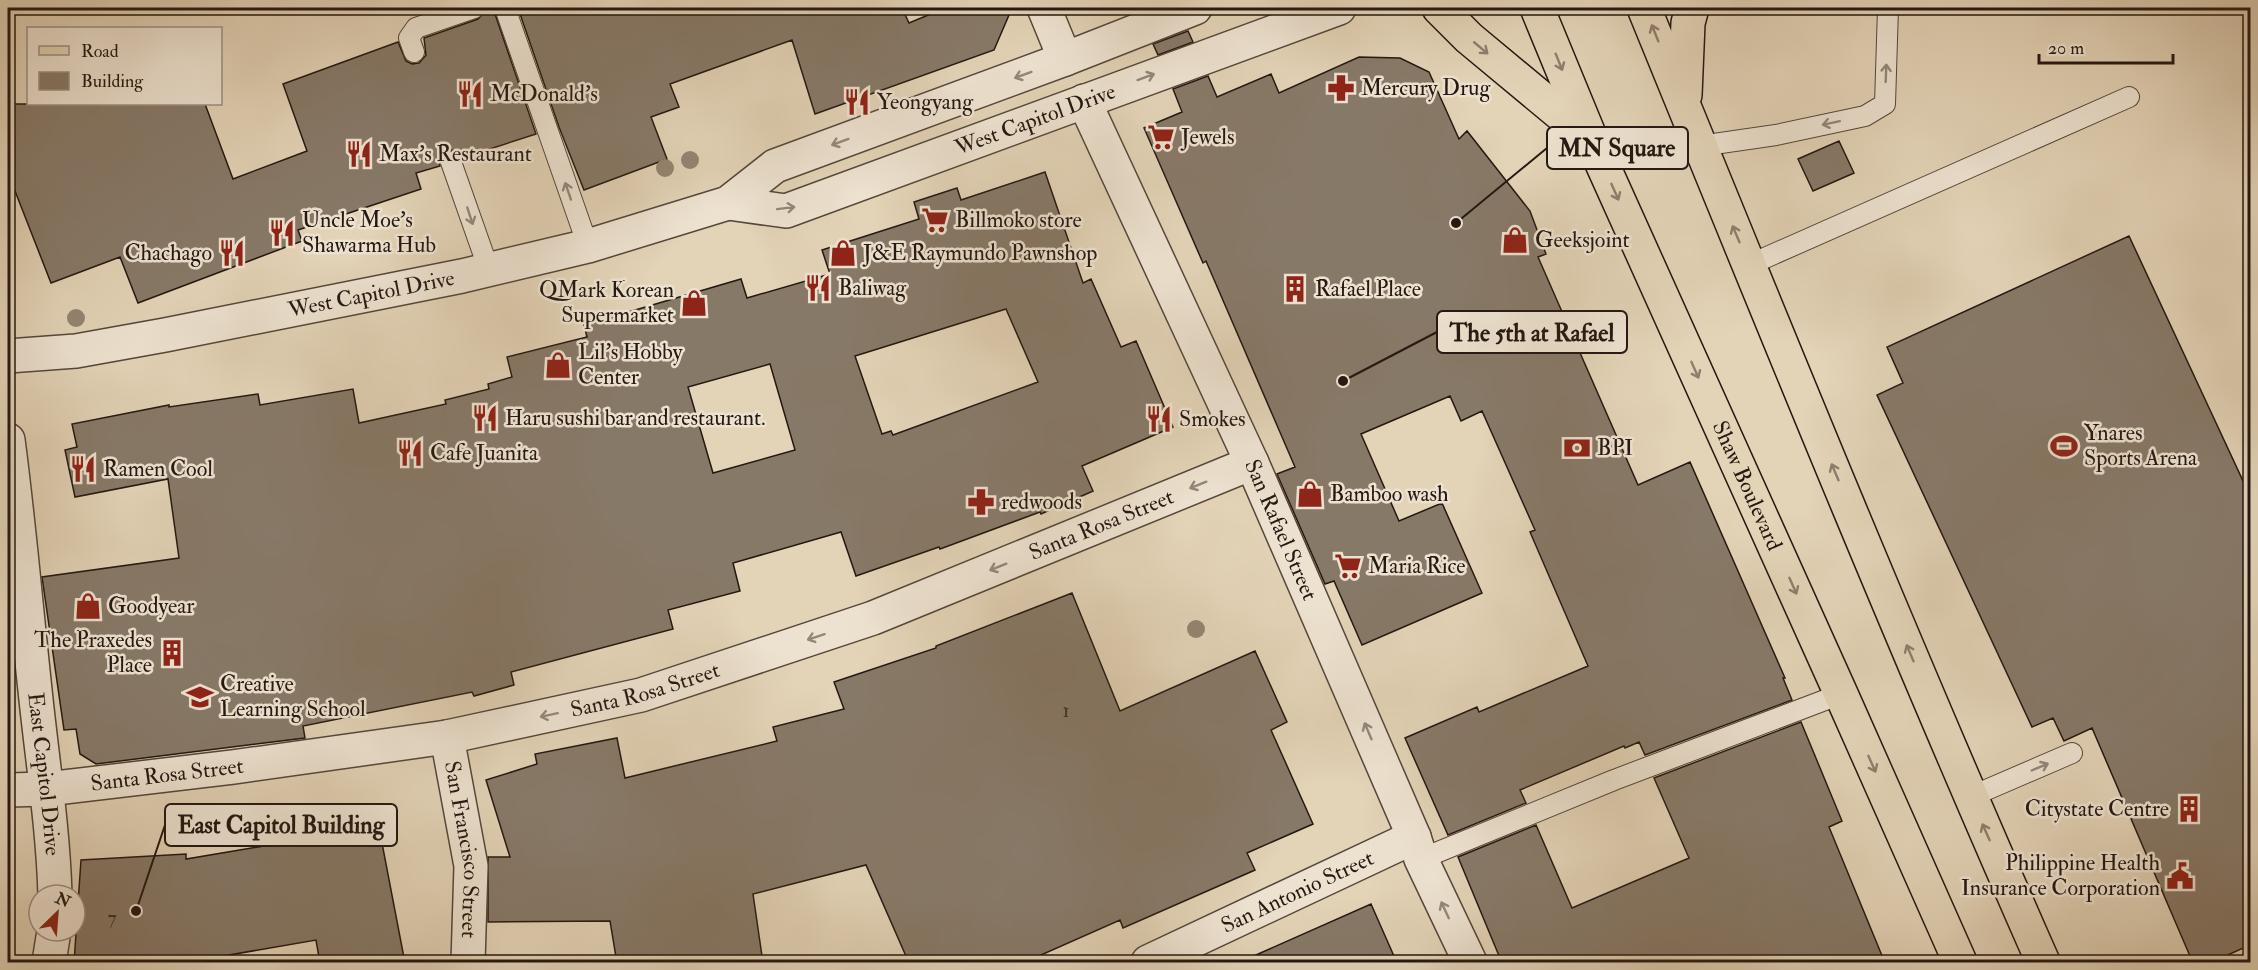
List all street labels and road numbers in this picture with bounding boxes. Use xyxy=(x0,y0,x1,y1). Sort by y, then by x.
street label: West Capitol Drive xyxy=(950,77,1119,162)
street label: West Capitol Drive xyxy=(285,264,457,324)
street label: Shaw Boulevard xyxy=(1706,416,1789,555)
street label: San Rafael Street xyxy=(1238,455,1324,605)
street label: Santa Rosa Street xyxy=(1025,483,1178,567)
street label: Santa Rosa Street xyxy=(568,656,723,724)
street label: East Capitol Drive xyxy=(21,691,67,857)
street label: Santa Rosa Street xyxy=(89,752,245,798)
street label: San Francisco Street xyxy=(438,759,485,938)
street label: San Antonio Street xyxy=(1216,844,1378,940)

